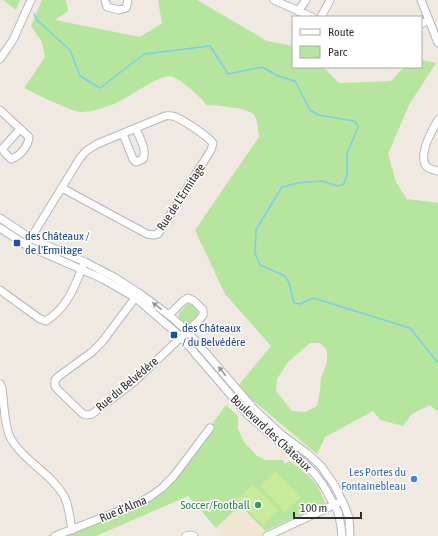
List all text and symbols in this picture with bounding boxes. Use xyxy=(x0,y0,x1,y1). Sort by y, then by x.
legend xyxy=(292,16,422,68)
text: Route xyxy=(328,25,354,39)
text: Parc xyxy=(328,45,348,59)
street label: Rue de L'Ermitage xyxy=(154,161,208,233)
place label: des Châteaux / de l'Ermitage xyxy=(25,229,90,257)
marker: des Châteaux / de l'Ermitage xyxy=(12,238,22,248)
one-way arrow xyxy=(151,302,162,310)
place label: des Châteaux / du Belvédère xyxy=(182,321,245,349)
marker: des Châteaux / du Belvédère xyxy=(169,330,179,340)
street label: Rue du Belvédère xyxy=(93,354,161,414)
one-way arrow xyxy=(217,366,226,377)
street label: Boulevard des Châteaux xyxy=(228,392,315,474)
place label: Les Portes du Fontainebleau xyxy=(341,465,406,493)
marker: Les Portes du Fontainebleau xyxy=(409,474,419,484)
street label: Rue d'Alma xyxy=(97,493,149,525)
scale bar xyxy=(294,494,361,520)
place label: Soccer/Football xyxy=(180,498,251,512)
marker: Soccer/Football xyxy=(253,500,263,510)
text: 100 m xyxy=(300,501,327,515)

